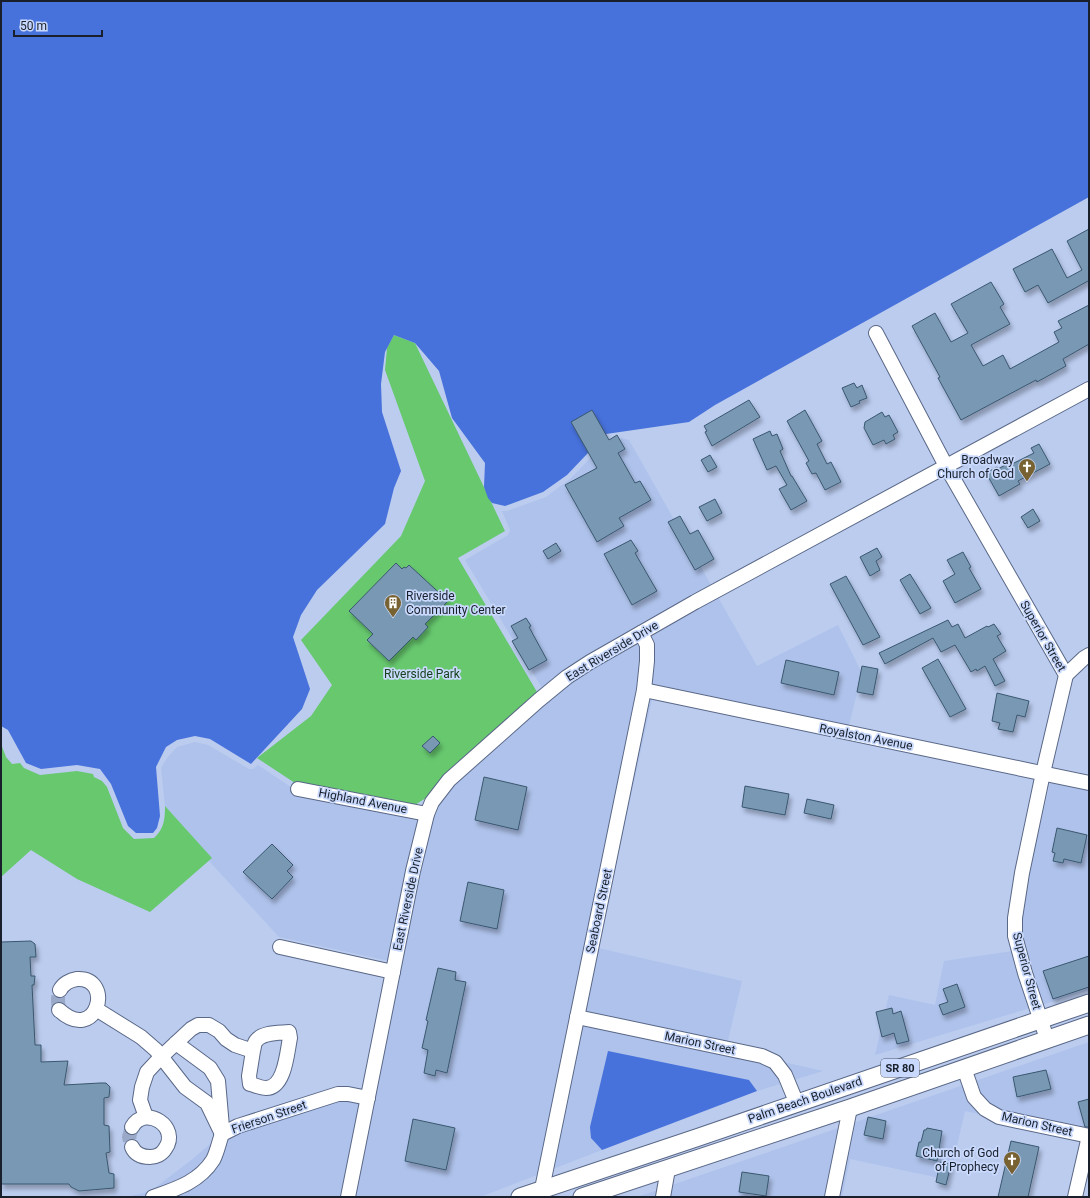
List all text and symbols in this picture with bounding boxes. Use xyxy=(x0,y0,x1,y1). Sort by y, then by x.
scale bar xyxy=(14,12,102,38)
text: 50 m xyxy=(20,19,47,33)
place label: Broadway Church of God xyxy=(937,453,1014,481)
church icon: Broadway Church of God xyxy=(1017,457,1037,482)
place label: Riverside Community Center xyxy=(406,589,506,617)
building icon: Riverside Community Center xyxy=(383,593,403,618)
street label: Superior Street xyxy=(1017,598,1069,674)
street label: East Riverside Drive xyxy=(563,618,661,684)
park label: Riverside Park xyxy=(384,667,461,681)
street label: Royalston Avenue xyxy=(818,721,914,753)
street label: Highland Avenue xyxy=(318,786,408,816)
street label: East Riverside Drive xyxy=(390,846,426,952)
street label: Seaboard Street xyxy=(583,868,615,954)
street label: Superior Street xyxy=(1010,931,1044,1011)
street label: Marion Street xyxy=(663,1029,737,1057)
road number: SR 80 xyxy=(881,1059,919,1077)
street label: Palm Beach Boulevard xyxy=(746,1074,864,1126)
street label: Frierson Street xyxy=(230,1098,308,1136)
street label: Marion Street xyxy=(1000,1109,1074,1139)
place label: Church of God of Prophecy xyxy=(922,1146,999,1174)
church icon: Church of God of Prophecy xyxy=(1002,1150,1022,1175)

